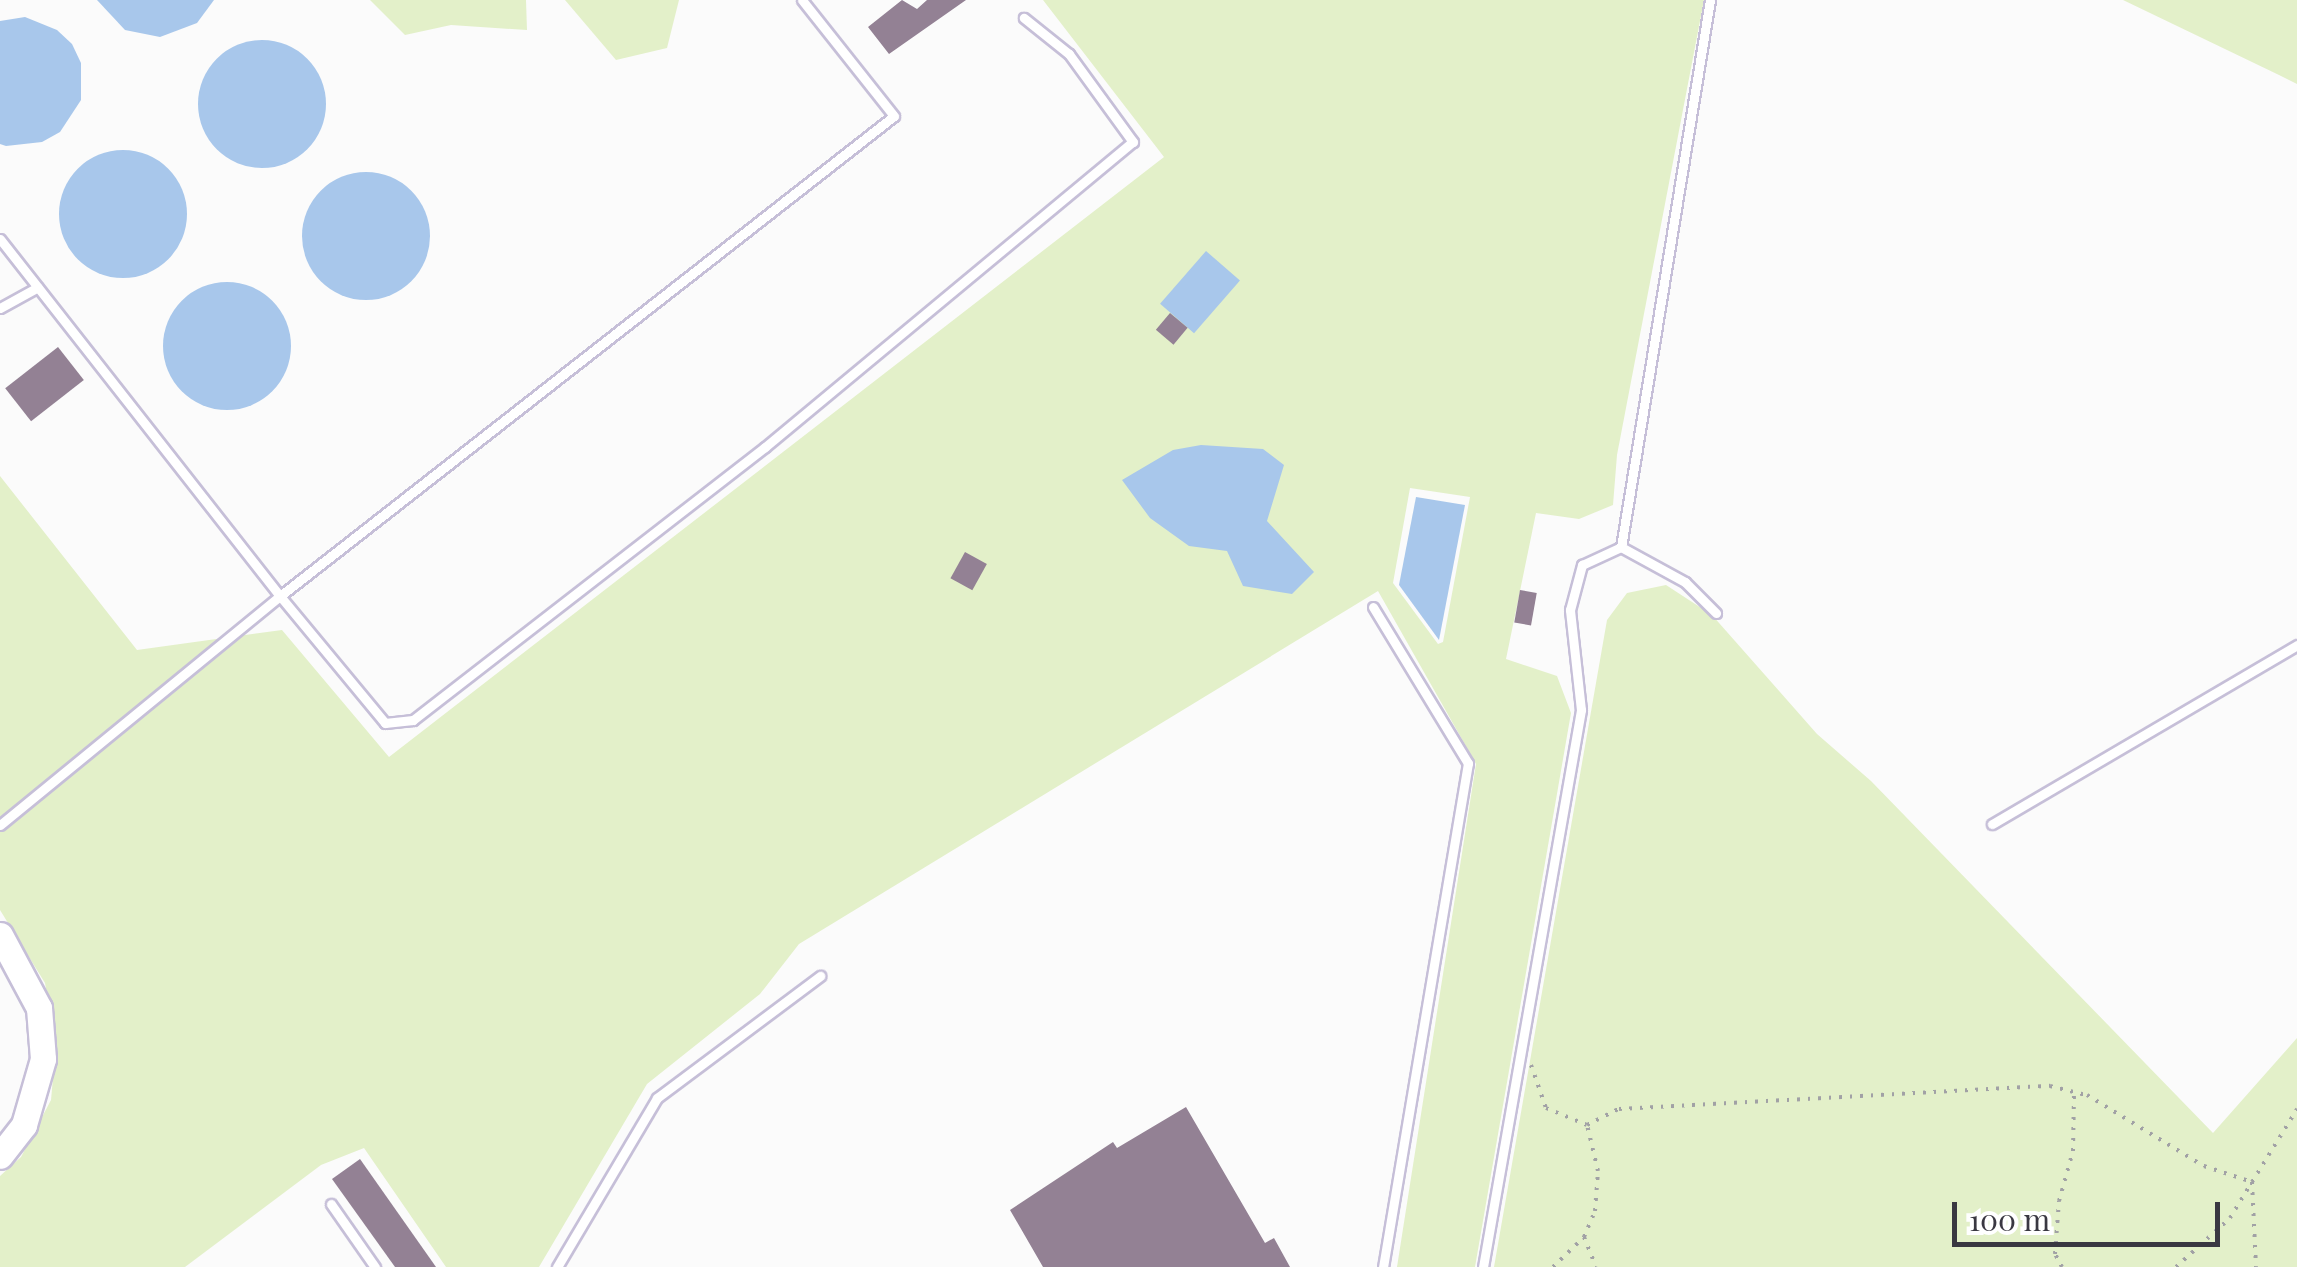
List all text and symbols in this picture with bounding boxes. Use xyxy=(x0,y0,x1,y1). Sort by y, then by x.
scale bar xyxy=(1957,1182,2224,1244)
text: 100 m xyxy=(1969,1199,2050,1239)

